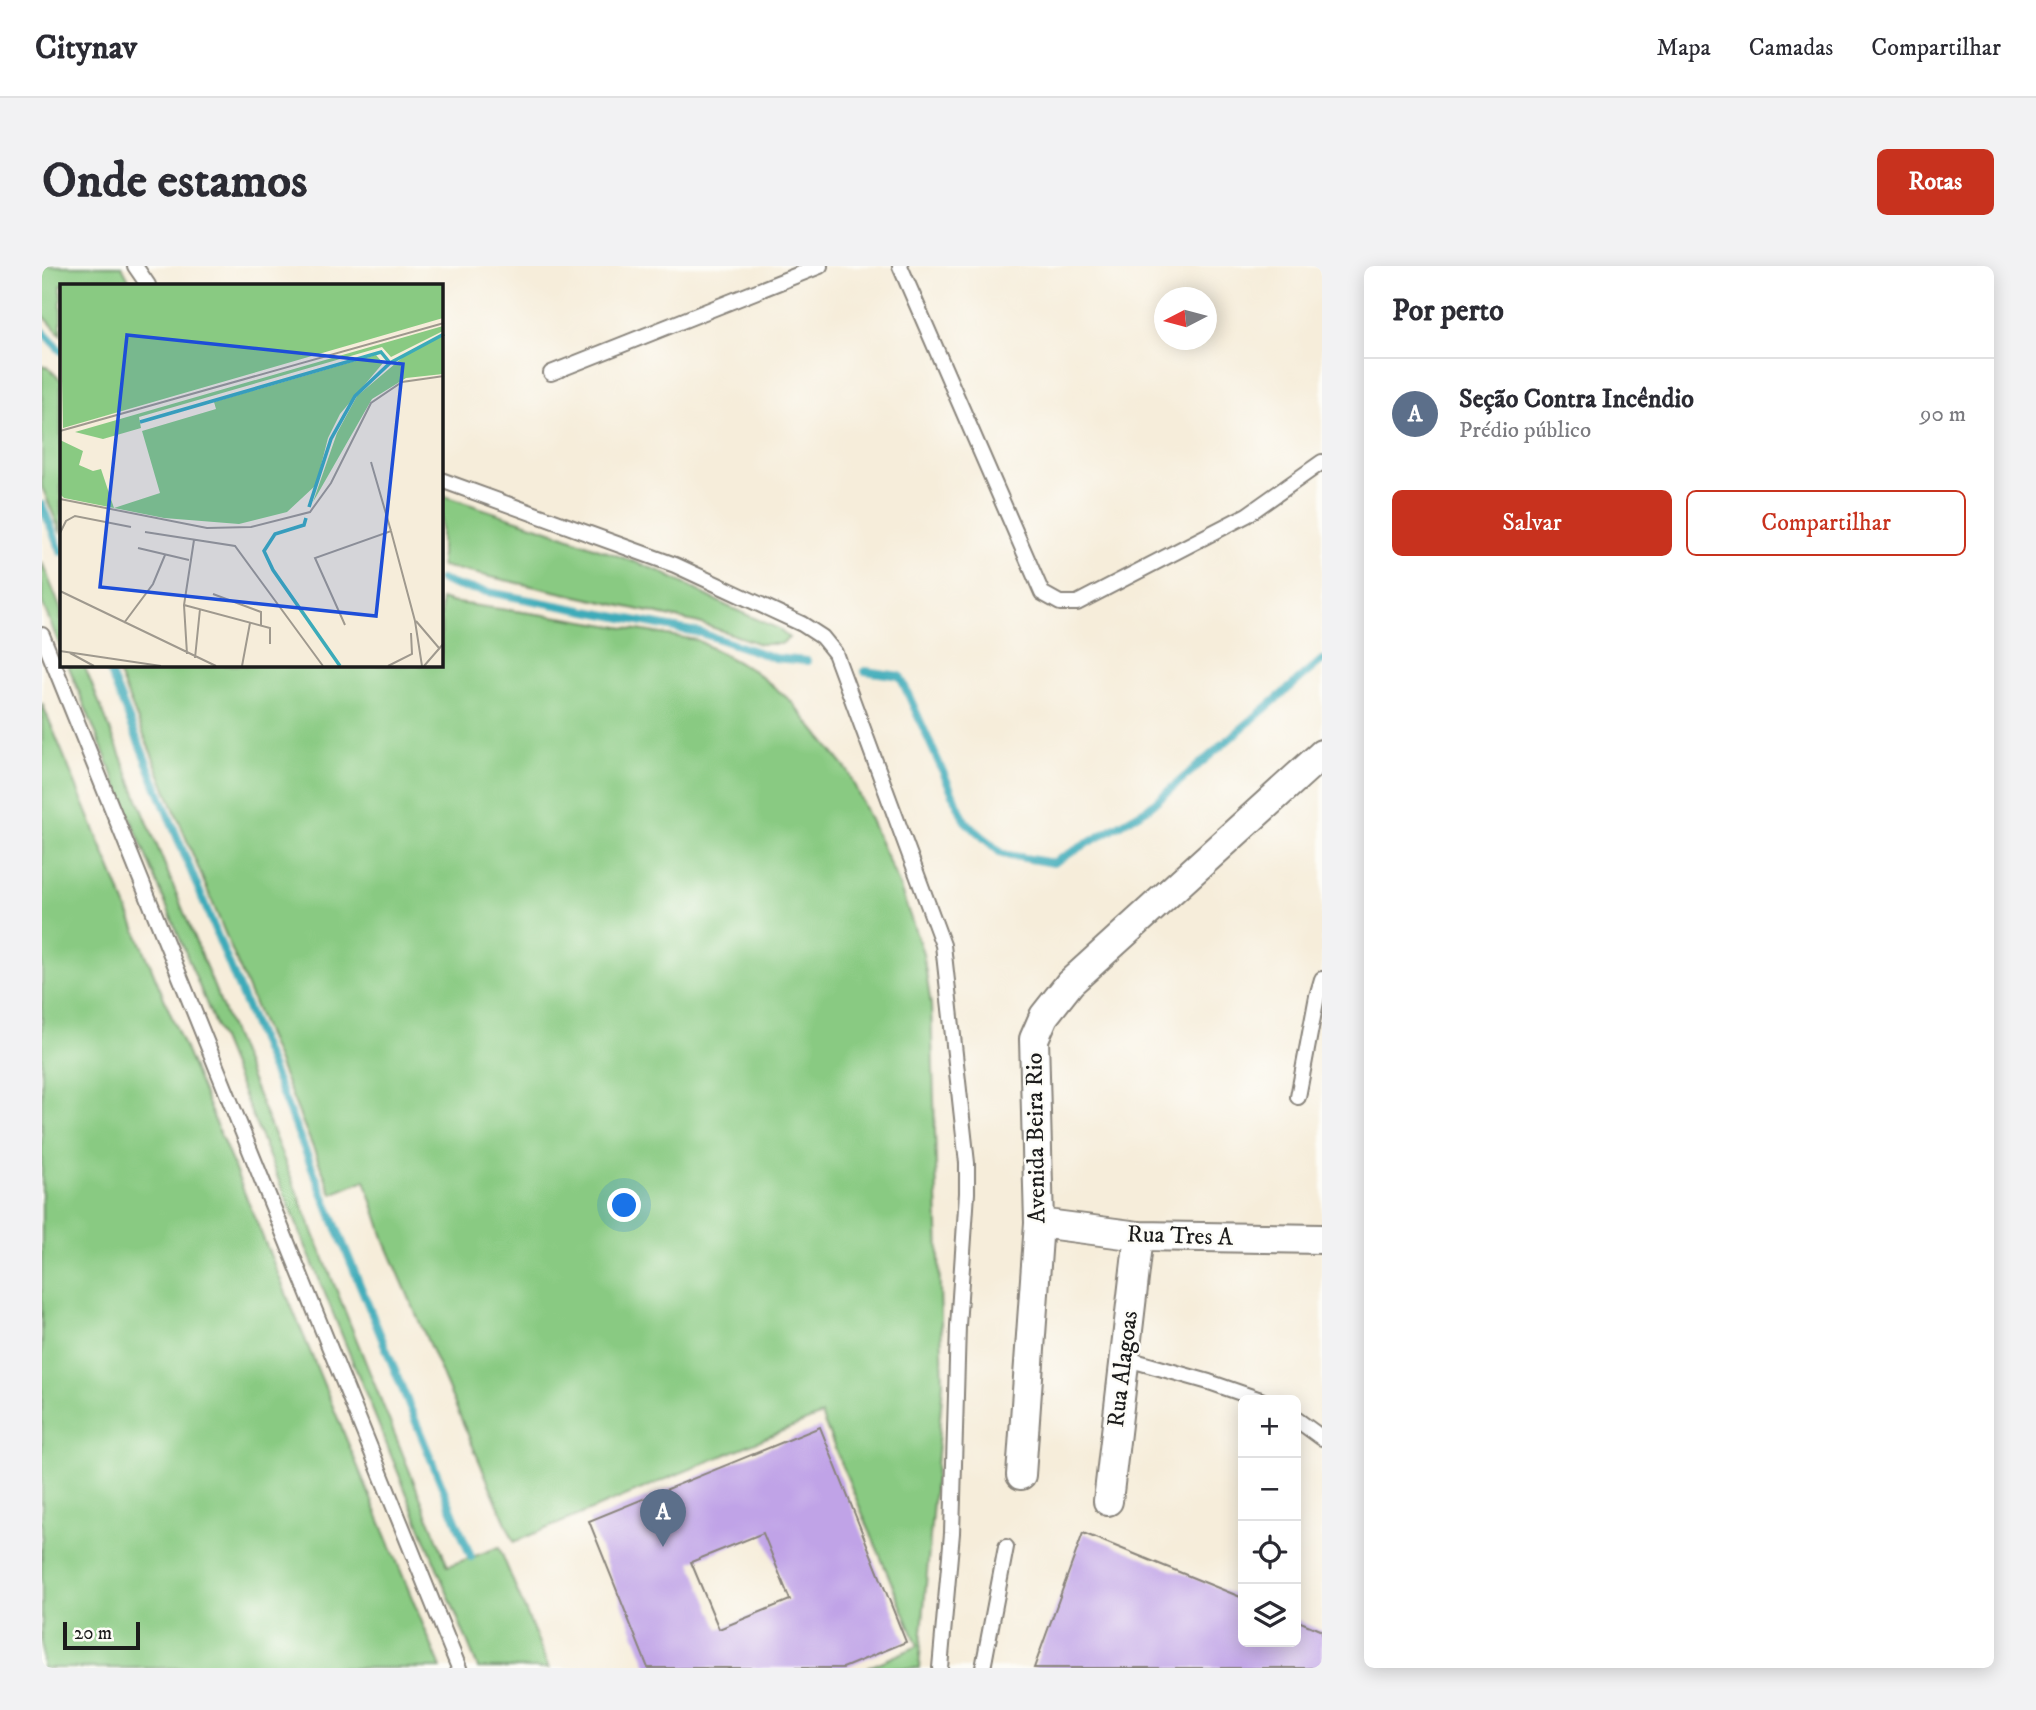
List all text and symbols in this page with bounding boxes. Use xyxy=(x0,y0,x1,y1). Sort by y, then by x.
text: Citynav xyxy=(35,28,137,69)
text: Mapa xyxy=(1656,33,1711,63)
text: Camadas xyxy=(1749,33,1833,63)
text: Compartilhar xyxy=(1871,33,2001,63)
button: Rotas xyxy=(1877,149,1994,215)
text: Onde estamos xyxy=(42,151,307,213)
inset map xyxy=(60,284,443,667)
north arrow xyxy=(1154,287,1217,350)
text: Por perto xyxy=(1392,293,1504,330)
text: Seção Contra Incêndio xyxy=(1459,383,1694,416)
text: A xyxy=(1408,400,1422,429)
text: 90 m xyxy=(1920,400,1966,429)
text: Prédio público xyxy=(1459,416,1591,445)
button: Salvar xyxy=(1392,490,1672,556)
button: Compartilhar xyxy=(1686,490,1966,556)
street label: Avenida Beira Rio xyxy=(1020,1052,1052,1224)
your location xyxy=(607,1188,641,1222)
street label: Rua Tres A xyxy=(1127,1219,1234,1253)
street label: Rua Alagoas xyxy=(1101,1309,1145,1429)
map controls xyxy=(1238,1395,1301,1647)
button: + xyxy=(1238,1395,1301,1458)
button: − xyxy=(1238,1458,1301,1521)
pin: A xyxy=(640,1489,686,1547)
button: locate xyxy=(1238,1521,1301,1584)
button: layers xyxy=(1238,1584,1301,1647)
scale bar xyxy=(63,1619,140,1651)
text: 20 m xyxy=(74,1622,112,1645)

